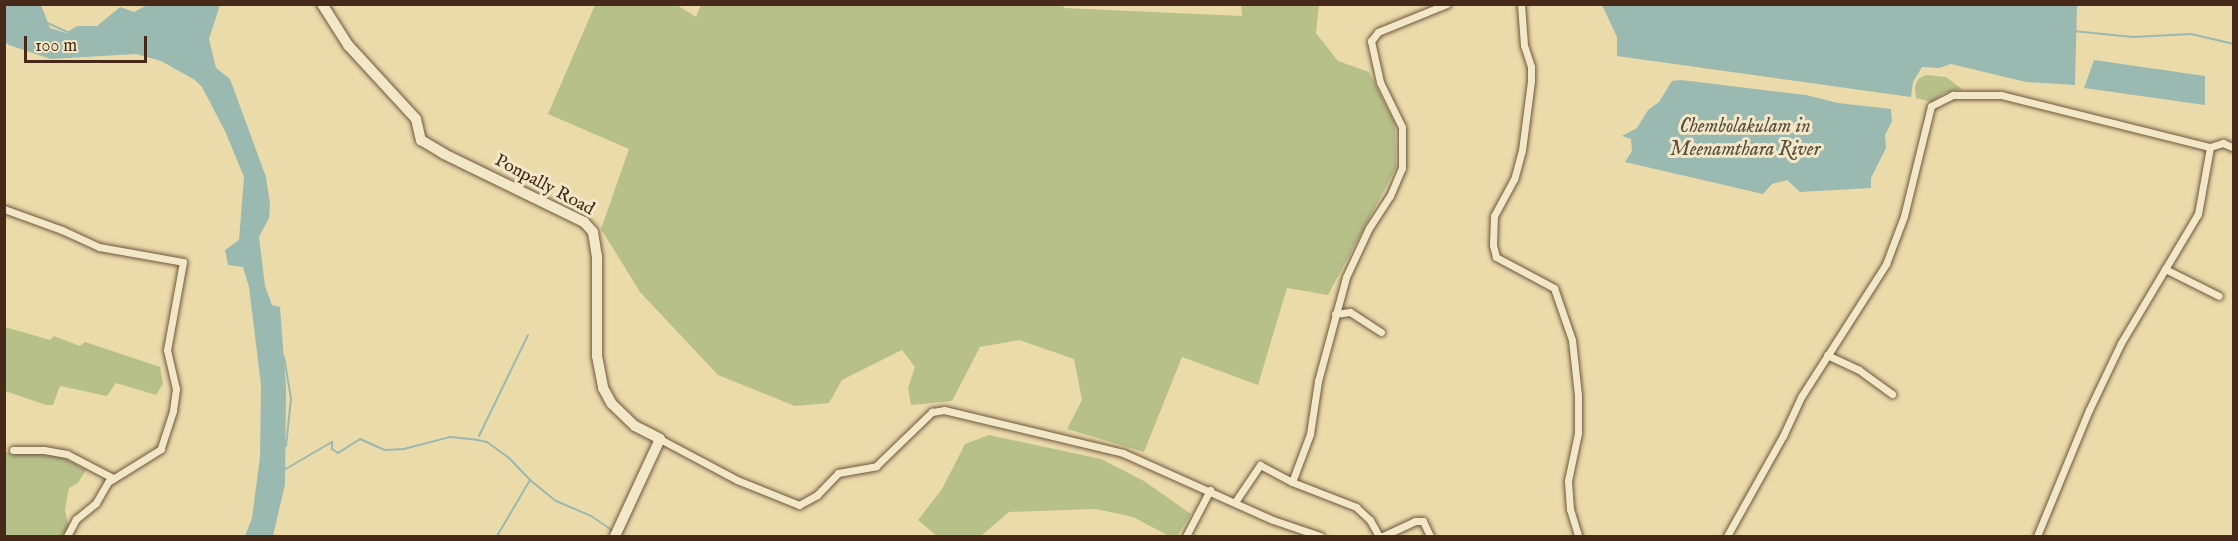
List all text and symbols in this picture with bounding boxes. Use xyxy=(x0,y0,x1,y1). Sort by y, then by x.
scale bar xyxy=(27,24,150,62)
text: 100 m xyxy=(35,35,77,58)
water label: Chembolakulam in Meenamthara River xyxy=(1670,115,1820,162)
street label: Ponpally Road xyxy=(490,151,598,221)

